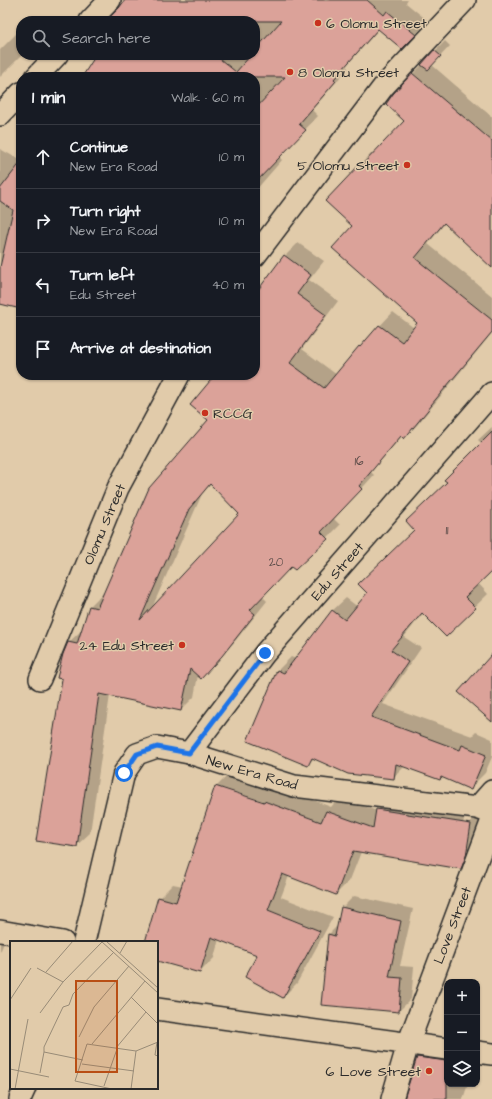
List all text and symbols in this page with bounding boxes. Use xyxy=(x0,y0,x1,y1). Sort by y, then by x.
place label: 6 Olomu Street xyxy=(326,14,427,34)
search box xyxy=(16,16,260,60)
marker: 6 Olomu Street xyxy=(313,18,323,28)
icon: search xyxy=(30,27,52,49)
text: Search here xyxy=(62,28,151,49)
place label: 8 Olomu Street xyxy=(298,63,399,83)
marker: 8 Olomu Street xyxy=(285,67,295,77)
text: 1 min xyxy=(32,86,65,110)
text: Walk · 60 m xyxy=(171,89,244,107)
text: Continue xyxy=(70,137,128,158)
icon: ahead xyxy=(32,146,54,168)
text: 10 m xyxy=(219,148,244,166)
place label: 5 Olomu Street xyxy=(297,156,399,176)
text: New Era Road xyxy=(70,158,157,176)
marker: 5 Olomu Street xyxy=(402,160,412,170)
text: Turn right xyxy=(70,201,141,222)
icon: right xyxy=(32,210,54,232)
text: 10 m xyxy=(219,212,244,230)
text: New Era Road xyxy=(70,222,157,240)
text: Turn left xyxy=(70,265,134,286)
icon: left xyxy=(32,274,54,296)
text: 40 m xyxy=(212,276,244,294)
text: Edu Street xyxy=(70,286,136,304)
icon: arrive xyxy=(32,338,54,360)
text: Arrive at destination xyxy=(70,338,211,359)
place label: RCCG xyxy=(213,404,253,424)
marker: RCCG xyxy=(200,408,210,418)
house number: 16 xyxy=(354,453,364,470)
street label: Olomu Street xyxy=(79,480,131,568)
house number: 11 xyxy=(445,522,449,539)
street label: Edu Street xyxy=(307,538,369,605)
house number: 20 xyxy=(269,554,284,571)
place label: 24 Edu Street xyxy=(79,636,174,656)
marker: 24 Edu Street xyxy=(177,640,187,650)
route end xyxy=(256,644,274,662)
street label: New Era Road xyxy=(204,750,300,796)
route start xyxy=(115,764,133,782)
street label: Love Street xyxy=(429,884,477,967)
inset map xyxy=(10,941,158,1089)
map controls xyxy=(444,979,480,1087)
button: + xyxy=(444,979,480,1015)
button: − xyxy=(444,1015,480,1051)
button: layers xyxy=(444,1051,480,1087)
place label: 6 Love Street xyxy=(325,1062,421,1082)
marker: 6 Love Street xyxy=(424,1066,434,1076)

